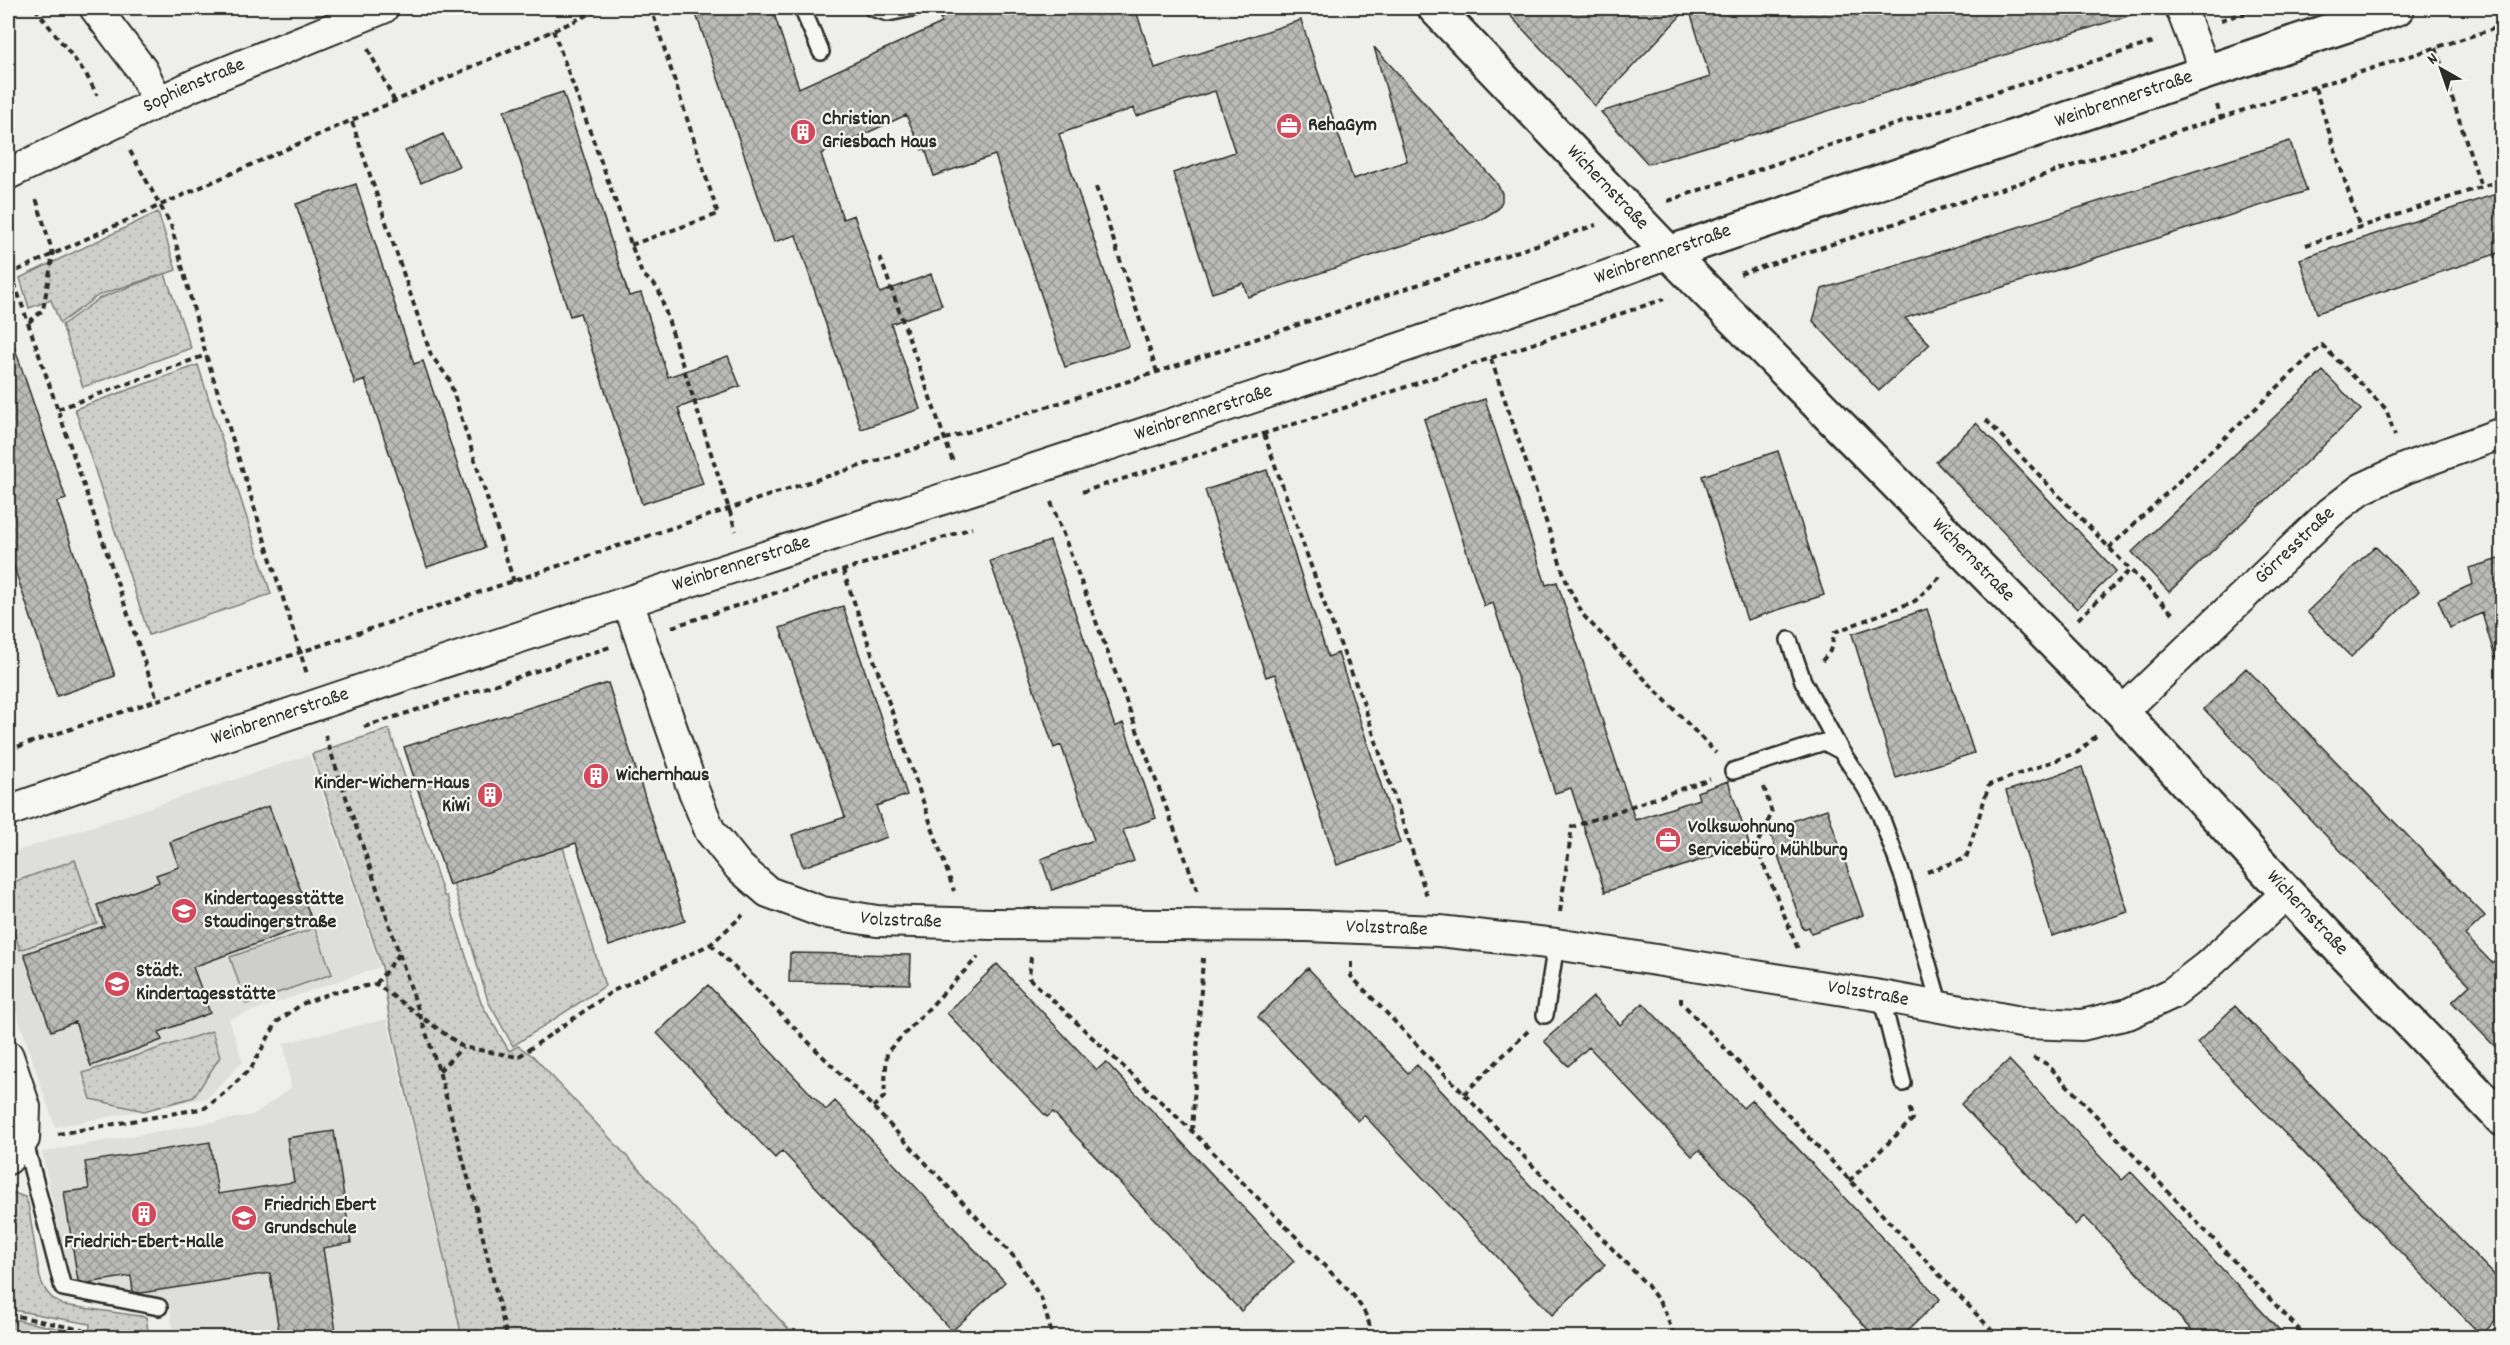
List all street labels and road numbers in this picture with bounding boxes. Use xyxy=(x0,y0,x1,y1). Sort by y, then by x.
street label: Sophienstraße xyxy=(139,52,250,121)
street label: Weinbrennerstraße xyxy=(2051,64,2197,136)
street label: Wichernstraße xyxy=(1559,139,1655,237)
street label: Weinbrennerstraße xyxy=(1591,217,1735,293)
street label: Weinbrennerstraße xyxy=(1131,378,1276,449)
street label: Görresstraße xyxy=(2249,501,2342,591)
street label: Wichernstraße xyxy=(1924,512,2021,609)
street label: Weinbrennerstraße xyxy=(669,529,815,600)
street label: Weinbrennerstraße xyxy=(208,681,353,753)
street label: Wichernstraße xyxy=(2259,864,2354,963)
street label: Volzstraße xyxy=(858,904,942,937)
street label: Volzstraße xyxy=(1345,913,1428,945)
street label: Volzstraße xyxy=(1825,974,1911,1015)

